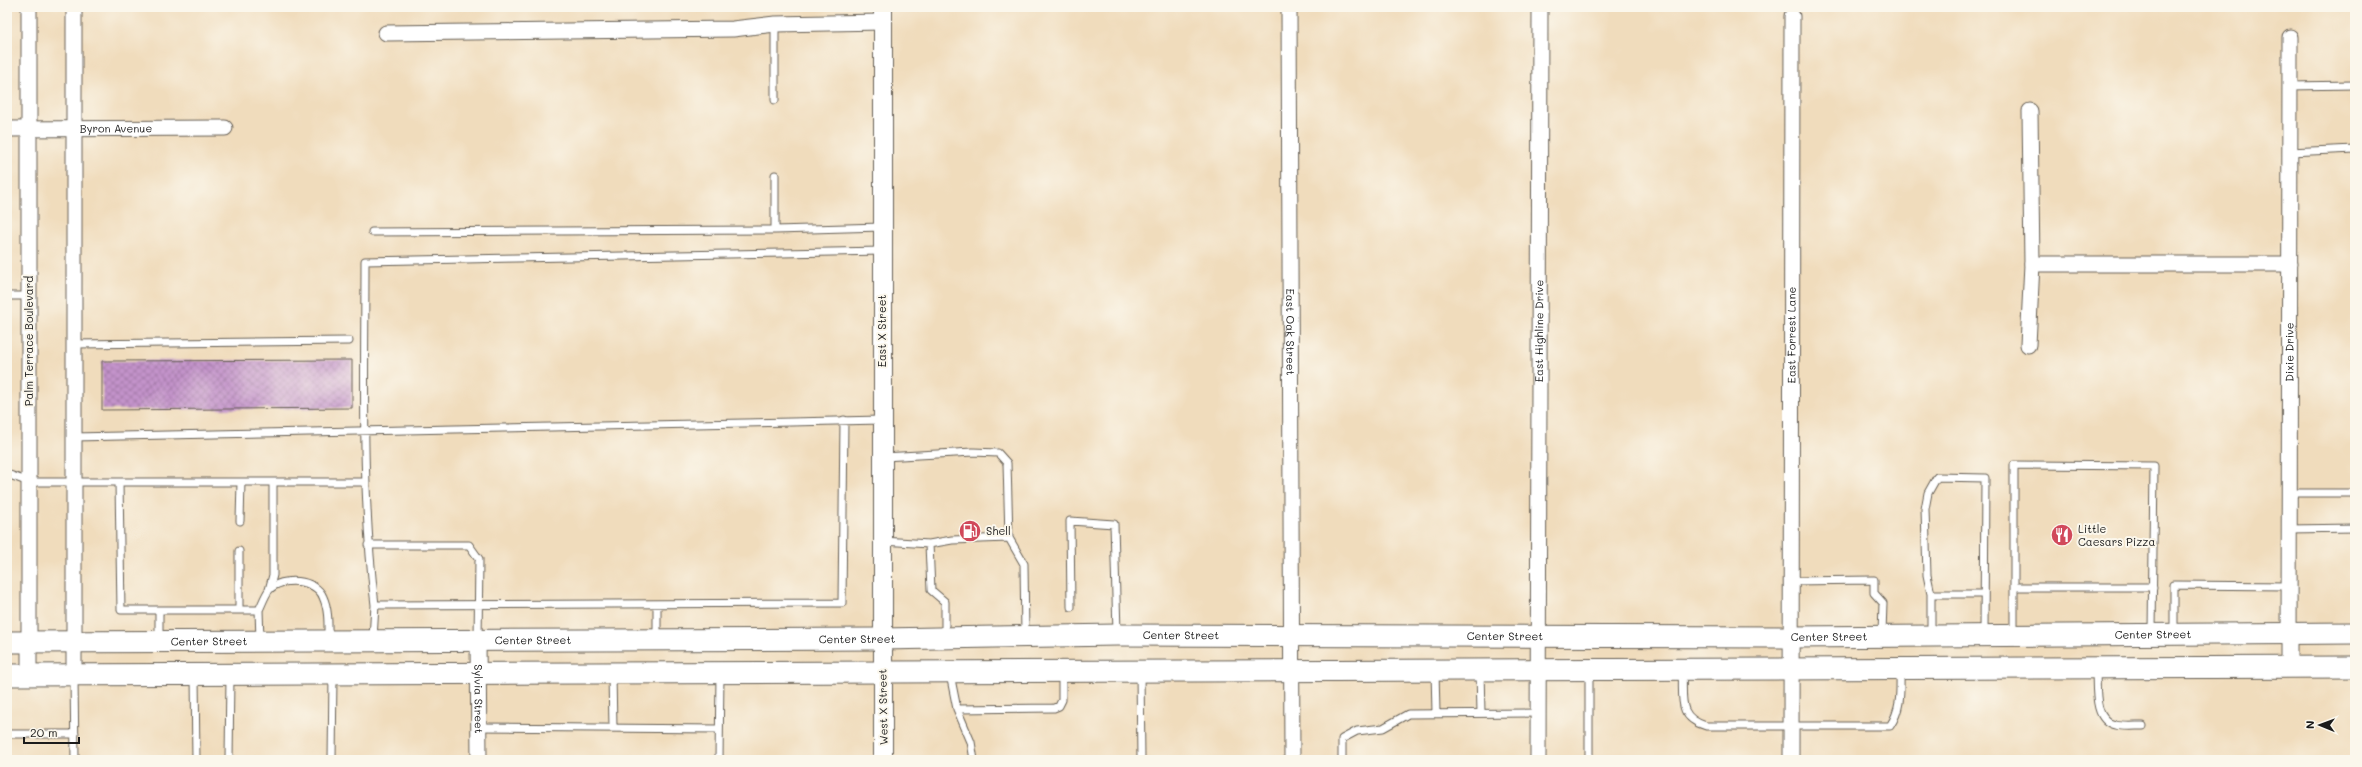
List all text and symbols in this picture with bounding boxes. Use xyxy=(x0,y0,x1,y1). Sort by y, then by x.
street label: Byron Avenue xyxy=(80,120,152,136)
street label: Palm Terrace Boulevard xyxy=(21,276,36,406)
street label: East Highline Drive xyxy=(1531,280,1546,382)
street label: East Forrest Lane xyxy=(1784,286,1799,383)
street label: East Oak Street xyxy=(1283,289,1298,376)
street label: East X Street xyxy=(874,294,889,367)
street label: Dixie Drive xyxy=(2281,322,2297,382)
fuel station icon: Shell xyxy=(957,518,983,544)
place label: Little Caesars Pizza xyxy=(2078,521,2155,549)
restaurant icon: Little Caesars Pizza xyxy=(2049,522,2075,548)
place label: Shell xyxy=(986,523,1011,538)
street label: Center Street xyxy=(2115,626,2191,642)
street label: Center Street xyxy=(1143,627,1219,642)
street label: Center Street xyxy=(1467,628,1543,643)
street label: Center Street xyxy=(1791,628,1867,644)
street label: Center Street xyxy=(819,631,896,646)
street label: Center Street xyxy=(495,632,571,647)
street label: Center Street xyxy=(171,633,247,648)
street label: Sylvia Street xyxy=(471,664,487,734)
street label: West X Street xyxy=(874,669,891,745)
north arrow xyxy=(2300,705,2340,745)
scale bar xyxy=(24,719,79,745)
text: N xyxy=(2302,721,2317,729)
text: 20 m xyxy=(30,724,58,740)

